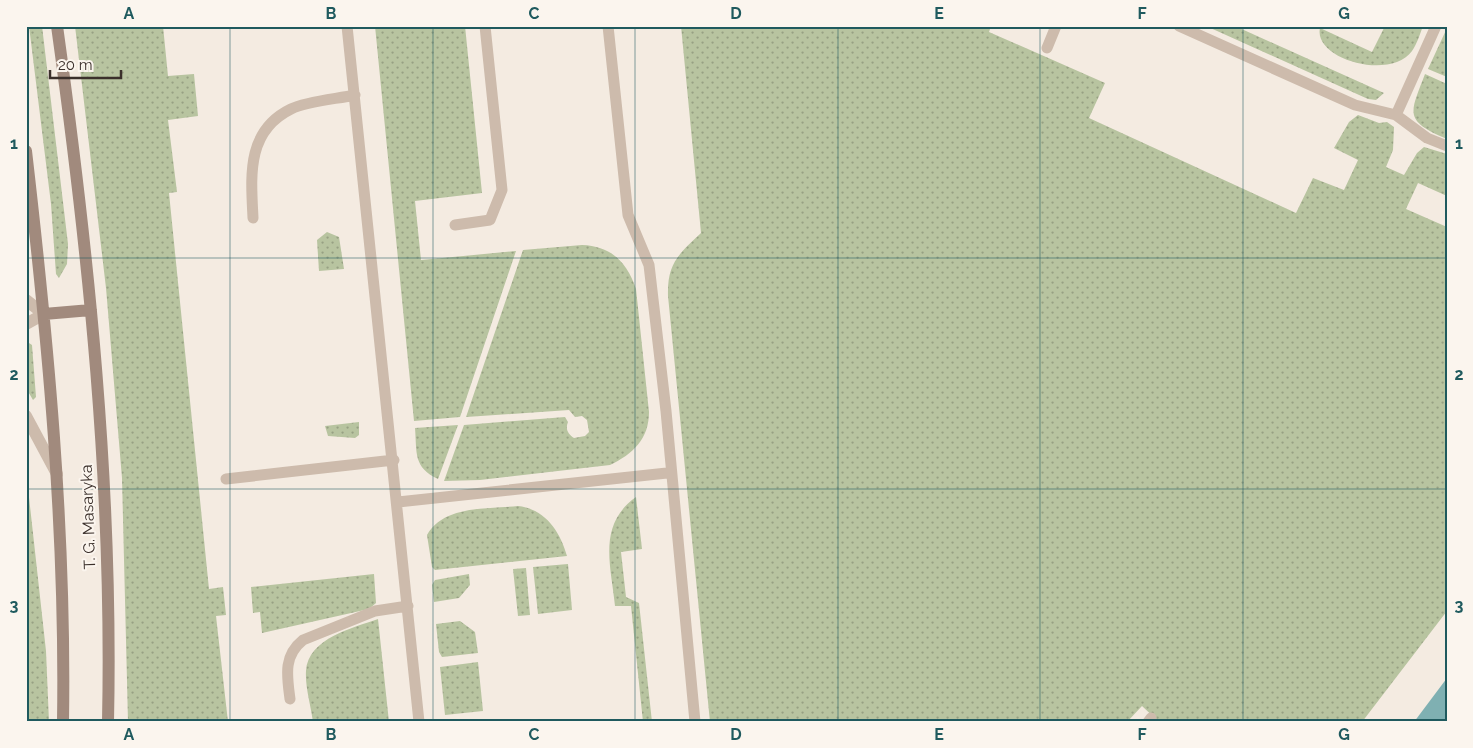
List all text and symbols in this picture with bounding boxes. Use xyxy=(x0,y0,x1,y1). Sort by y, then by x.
text: A xyxy=(124,4,135,23)
text: B xyxy=(326,4,337,23)
text: C xyxy=(529,4,540,23)
text: D xyxy=(730,4,742,23)
text: E xyxy=(934,4,944,23)
text: F xyxy=(1137,4,1147,23)
text: G xyxy=(1338,4,1350,23)
scale bar xyxy=(50,48,121,80)
text: 20 m xyxy=(58,56,93,74)
text: 1 xyxy=(10,134,18,153)
text: 1 xyxy=(1455,134,1463,153)
text: 2 xyxy=(9,365,19,384)
text: 2 xyxy=(1454,365,1464,384)
street label: T. G. Masaryka xyxy=(77,464,99,570)
text: 3 xyxy=(10,596,19,615)
text: 3 xyxy=(1455,596,1464,615)
text: A xyxy=(124,725,135,744)
text: B xyxy=(326,725,337,744)
text: C xyxy=(529,725,540,744)
text: D xyxy=(730,725,742,744)
text: E xyxy=(934,725,944,744)
text: F xyxy=(1137,725,1147,744)
text: G xyxy=(1338,725,1350,744)

